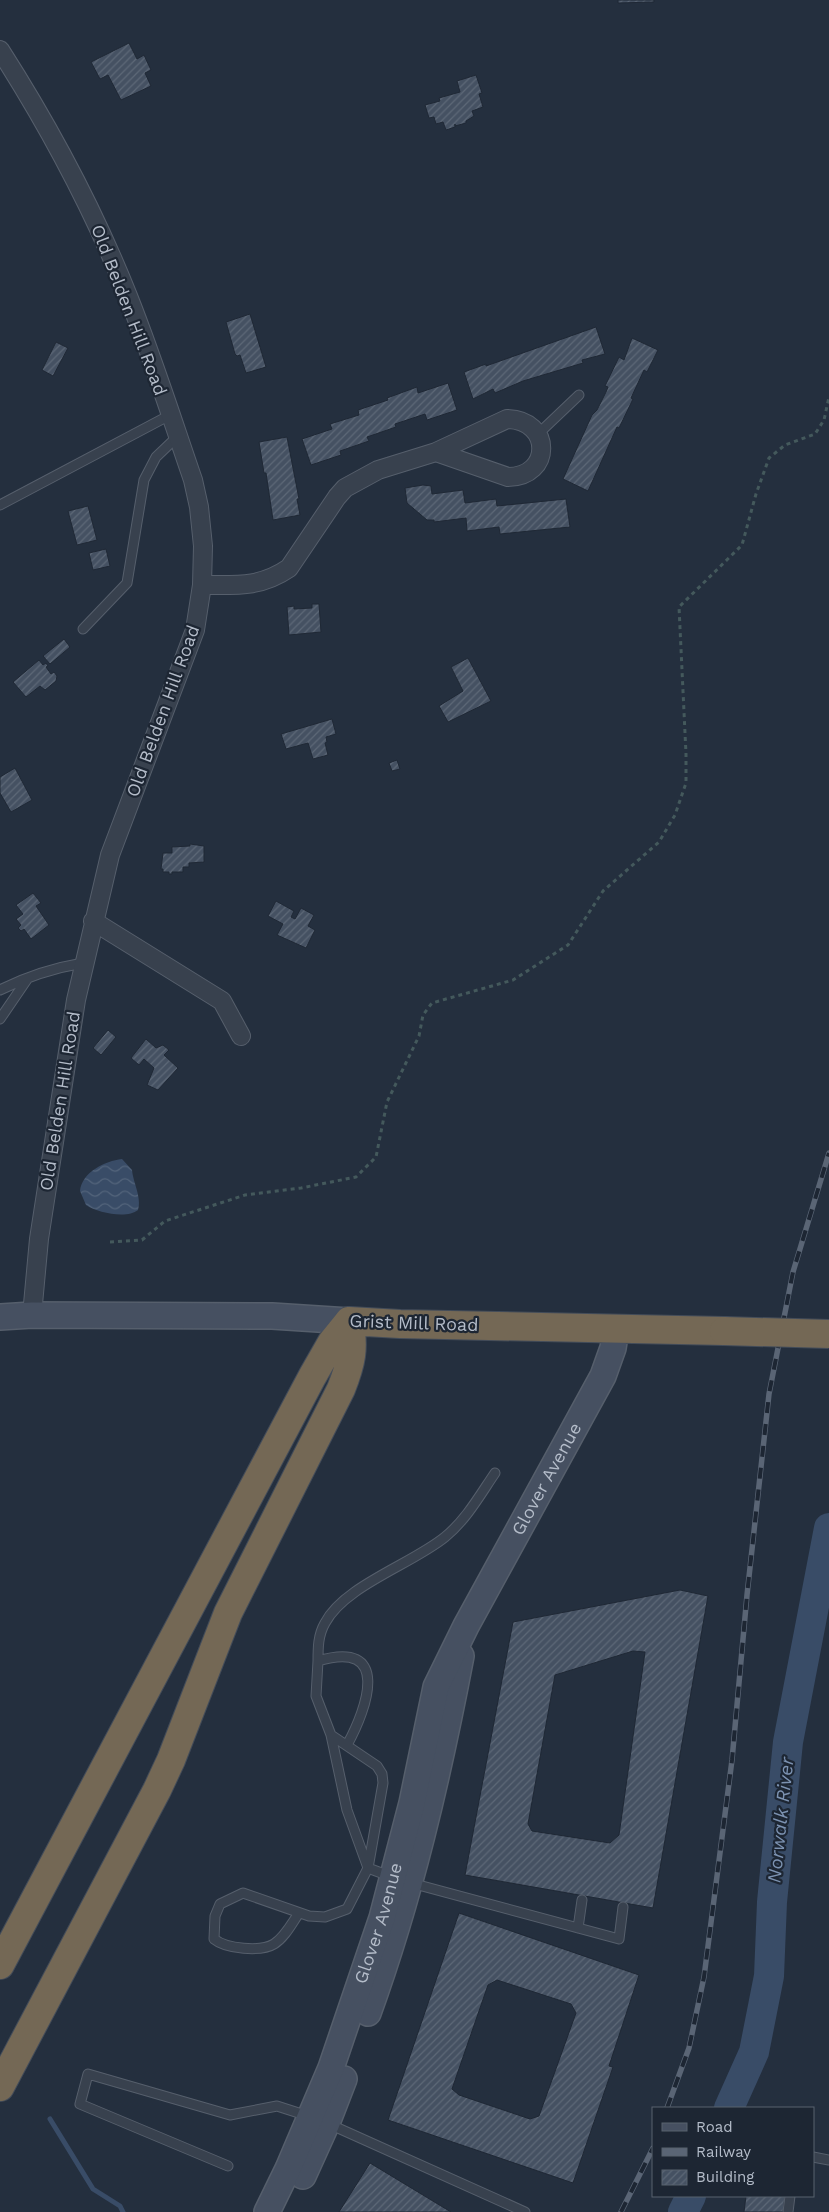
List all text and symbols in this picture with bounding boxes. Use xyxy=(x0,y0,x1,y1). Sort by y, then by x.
street label: Old Belden Hill Road xyxy=(87,221,172,398)
street label: Old Belden Hill Road xyxy=(122,622,203,800)
street label: Old Belden Hill Road xyxy=(35,1010,84,1192)
street label: Grist Mill Road xyxy=(349,1310,479,1335)
street label: Glover Avenue xyxy=(507,1419,585,1539)
water label: Norwalk River xyxy=(762,1756,799,1884)
street label: Glover Avenue xyxy=(349,1861,406,1986)
legend xyxy=(652,2107,814,2197)
text: Road xyxy=(696,2118,733,2136)
text: Railway xyxy=(696,2143,751,2161)
text: Building xyxy=(696,2168,754,2186)

